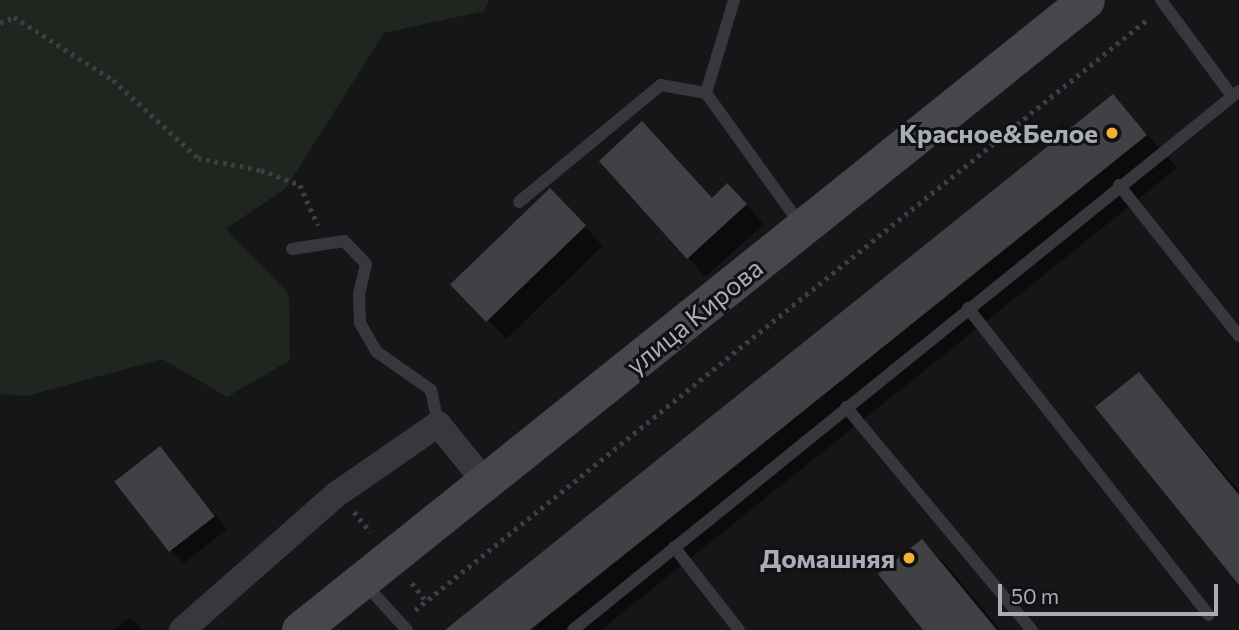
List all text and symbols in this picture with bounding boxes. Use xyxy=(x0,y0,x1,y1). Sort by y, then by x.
place label: Красное&Белое xyxy=(899,117,1098,149)
marker: Красное&Белое xyxy=(1104,125,1120,141)
street label: улица Кирова xyxy=(620,251,768,381)
place label: Домашняя xyxy=(760,542,895,574)
marker: Домашняя xyxy=(901,550,917,566)
scale bar xyxy=(1001,570,1222,614)
text: 50 m xyxy=(1011,583,1059,608)

